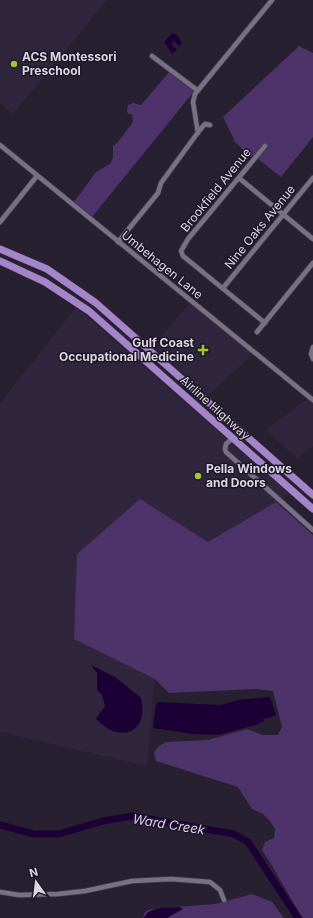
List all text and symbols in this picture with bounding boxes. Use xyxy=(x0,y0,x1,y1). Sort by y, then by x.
place label: ACS Montessori Preschool xyxy=(22,49,117,78)
marker: ACS Montessori Preschool xyxy=(9,59,19,69)
street label: Brookfield Avenue xyxy=(177,145,254,235)
street label: Nine Oaks Avenue xyxy=(221,182,298,272)
street label: Umbehagen Lane xyxy=(119,227,206,302)
place label: Gulf Coast Occupational Medicine xyxy=(59,335,195,364)
marker: Gulf Coast Occupational Medicine xyxy=(197,344,209,356)
street label: Airline Highway xyxy=(177,372,253,443)
place label: Pella Windows and Doors xyxy=(206,461,292,490)
marker: Pella Windows and Doors xyxy=(193,471,203,481)
water label: Ward Creek xyxy=(132,810,207,838)
north arrow xyxy=(16,862,56,902)
text: N xyxy=(28,864,39,880)

